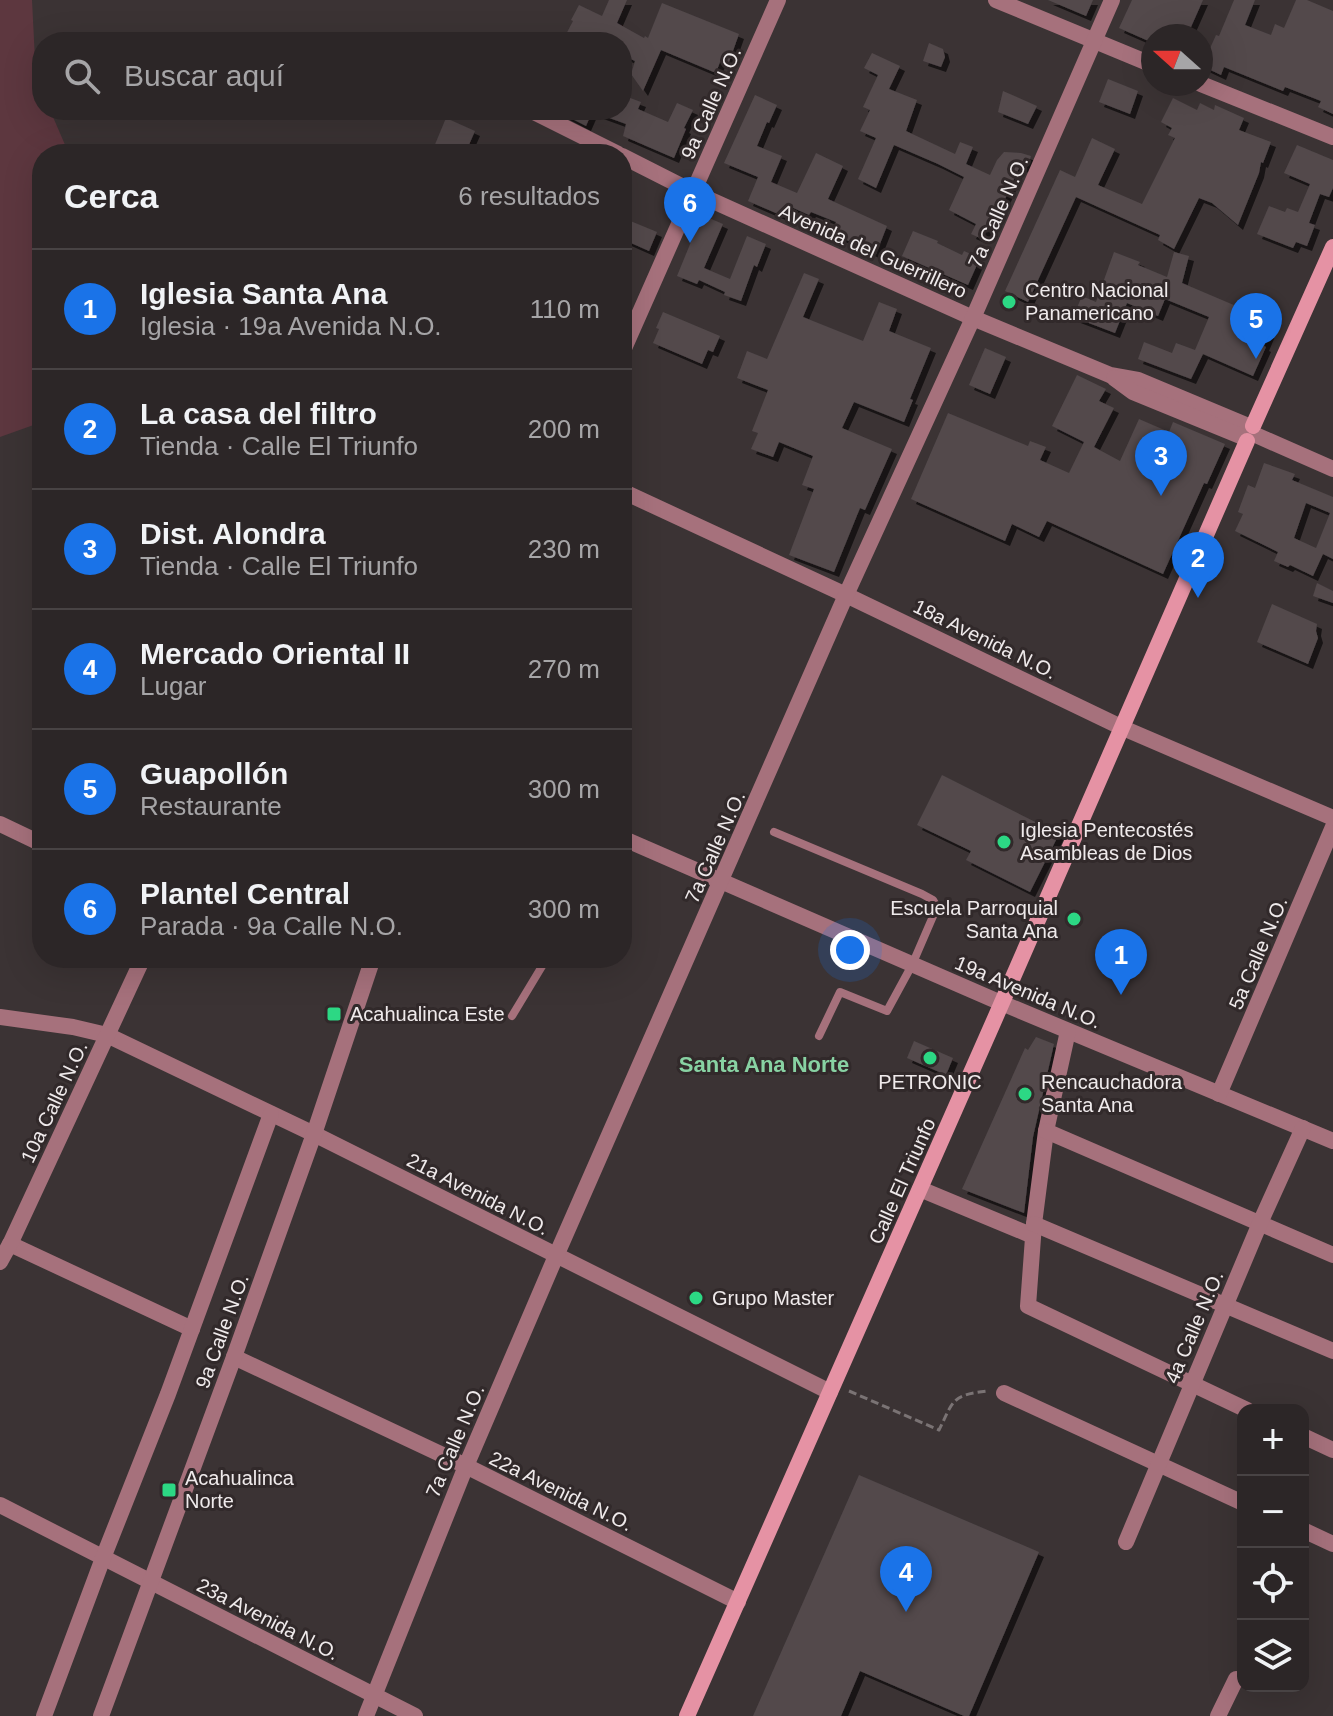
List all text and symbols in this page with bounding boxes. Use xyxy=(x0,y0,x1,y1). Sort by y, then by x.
north arrow xyxy=(1141,24,1213,96)
search box xyxy=(32,32,632,120)
street label: 9a Calle N.O. xyxy=(677,44,745,162)
icon: search xyxy=(60,54,104,98)
text: Buscar aquí xyxy=(124,59,284,92)
street label: 7a Calle N.O. xyxy=(964,153,1032,271)
text: Cerca xyxy=(64,177,159,215)
pin: 6 xyxy=(664,177,716,243)
text: 6 resultados xyxy=(458,181,600,211)
street label: Avenida del Guerrillero xyxy=(776,200,970,302)
text: Iglesia Santa Ana xyxy=(140,277,387,310)
place label: Centro Nacional Panamericano xyxy=(1025,279,1168,324)
marker: Centro Nacional Panamericano xyxy=(1000,293,1018,311)
pin: 5 xyxy=(1230,293,1282,359)
text: 1 xyxy=(83,294,97,324)
text: 110 m xyxy=(530,294,600,324)
text: Iglesia · 19a Avenida N.O. xyxy=(140,311,442,341)
text: La casa del filtro xyxy=(140,397,377,430)
text: 2 xyxy=(83,414,97,444)
text: 200 m xyxy=(528,414,600,444)
pin: 3 xyxy=(1135,430,1187,496)
text: Tienda · Calle El Triunfo xyxy=(140,431,418,461)
text: Dist. Alondra xyxy=(140,517,326,550)
pin: 2 xyxy=(1172,532,1224,598)
text: 3 xyxy=(83,534,97,564)
text: 230 m xyxy=(528,534,600,564)
text: Tienda · Calle El Triunfo xyxy=(140,551,418,581)
street label: 18a Avenida N.O. xyxy=(910,595,1060,683)
text: Mercado Oriental II xyxy=(140,637,410,670)
text: 4 xyxy=(83,654,97,684)
text: 270 m xyxy=(528,654,600,684)
text: Lugar xyxy=(140,671,207,701)
text: Guapollón xyxy=(140,757,288,790)
text: 5 xyxy=(83,774,97,804)
text: 300 m xyxy=(528,774,600,804)
street label: 7a Calle N.O. xyxy=(681,788,749,906)
text: Restaurante xyxy=(140,791,282,821)
place label: Iglesia Pentecostés Asambleas de Dios xyxy=(1020,819,1193,864)
marker: Iglesia Pentecostés Asambleas de Dios xyxy=(995,833,1013,851)
text: Plantel Central xyxy=(140,877,350,910)
street label: 5a Calle N.O. xyxy=(1224,893,1292,1013)
text: 6 xyxy=(83,894,97,924)
text: 300 m xyxy=(528,894,600,924)
place label: Escuela Parroquial Santa Ana xyxy=(890,897,1059,942)
marker: Escuela Parroquial Santa Ana xyxy=(1065,910,1083,928)
text: Parada · 9a Calle N.O. xyxy=(140,911,403,941)
pin: 1 xyxy=(1095,929,1147,995)
your location xyxy=(830,930,870,970)
street label: 19a Avenida N.O. xyxy=(952,951,1104,1033)
place label: Acahualinca Este xyxy=(350,1003,505,1025)
marker: Acahualinca Este xyxy=(325,1005,343,1023)
street label: 10a Calle N.O. xyxy=(16,1038,92,1166)
marker: PETRONIC xyxy=(921,1049,939,1067)
district label: Santa Ana Norte xyxy=(679,1052,849,1077)
place label: PETRONIC xyxy=(878,1071,982,1093)
place label: Rencauchadora Santa Ana xyxy=(1041,1071,1183,1116)
marker: Rencauchadora Santa Ana xyxy=(1016,1085,1034,1103)
street label: Calle El Triunfo xyxy=(864,1115,940,1247)
street label: 21a Avenida N.O. xyxy=(403,1149,553,1239)
street label: 4a Calle N.O. xyxy=(1160,1267,1228,1387)
street label: 9a Calle N.O. xyxy=(191,1271,253,1391)
place label: Grupo Master xyxy=(712,1287,835,1309)
marker: Grupo Master xyxy=(687,1289,705,1307)
street label: 7a Calle N.O. xyxy=(421,1381,489,1501)
map controls xyxy=(1237,1404,1309,1692)
button: + xyxy=(1237,1404,1309,1476)
street label: 22a Avenida N.O. xyxy=(486,1447,636,1535)
place label: Acahualinca Norte xyxy=(185,1467,295,1512)
button: − xyxy=(1237,1476,1309,1548)
marker: Acahualinca Norte xyxy=(160,1481,178,1499)
pin: 4 xyxy=(880,1546,932,1612)
button: locate xyxy=(1237,1548,1309,1620)
street label: 23a Avenida N.O. xyxy=(193,1574,343,1664)
button: layers xyxy=(1237,1620,1309,1692)

